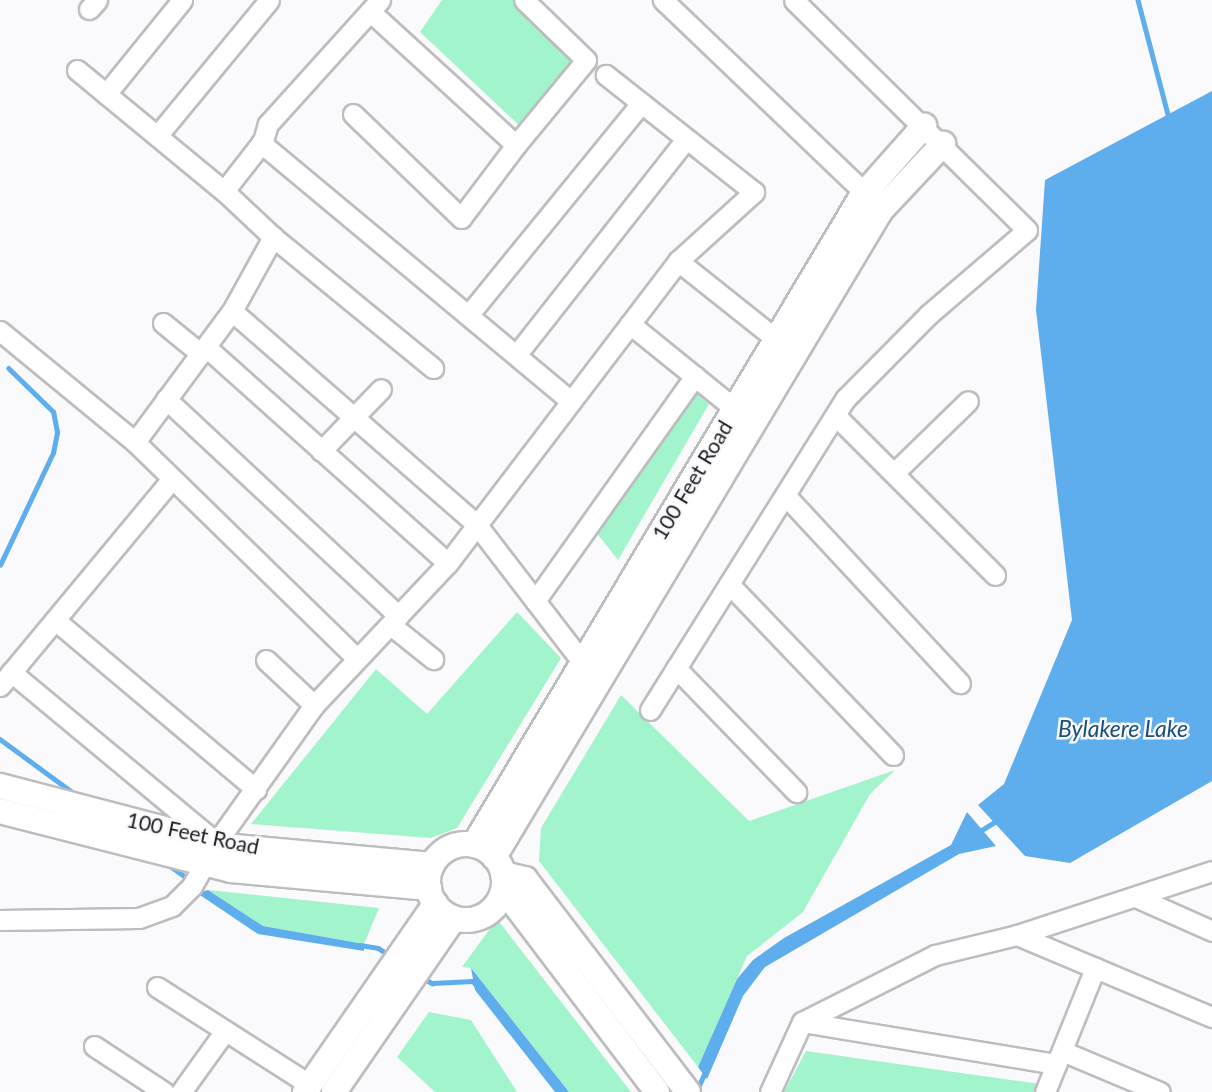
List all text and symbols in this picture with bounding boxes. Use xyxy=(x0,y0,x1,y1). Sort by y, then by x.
street label: 100 Feet Road xyxy=(647,416,737,544)
water label: Bylakere Lake xyxy=(1058,714,1188,742)
street label: 100 Feet Road xyxy=(125,807,261,859)

